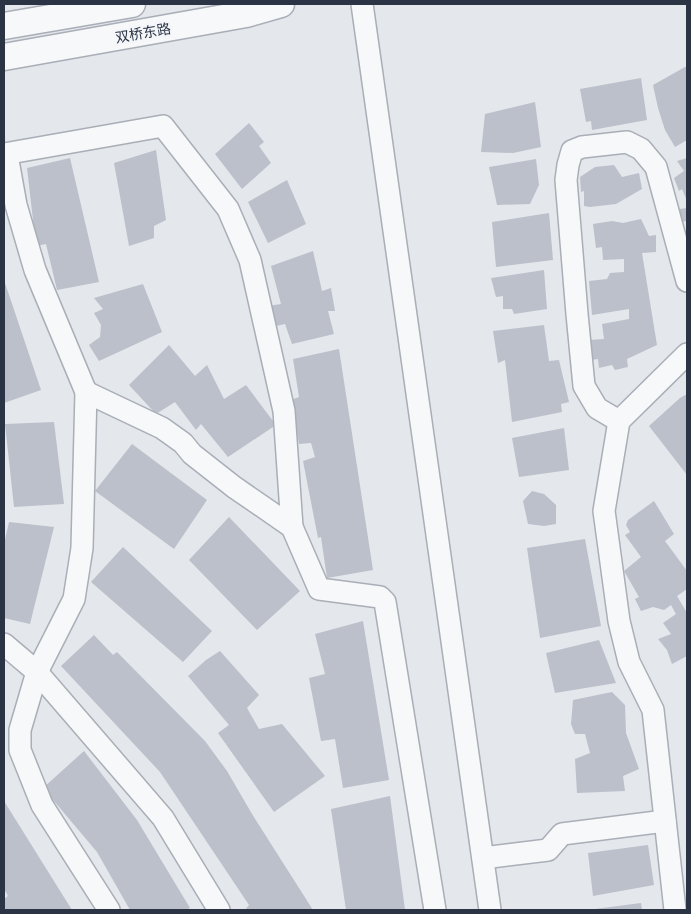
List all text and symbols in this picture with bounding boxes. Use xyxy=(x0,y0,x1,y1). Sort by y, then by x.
street label: 双桥东路 xyxy=(114,19,172,47)

